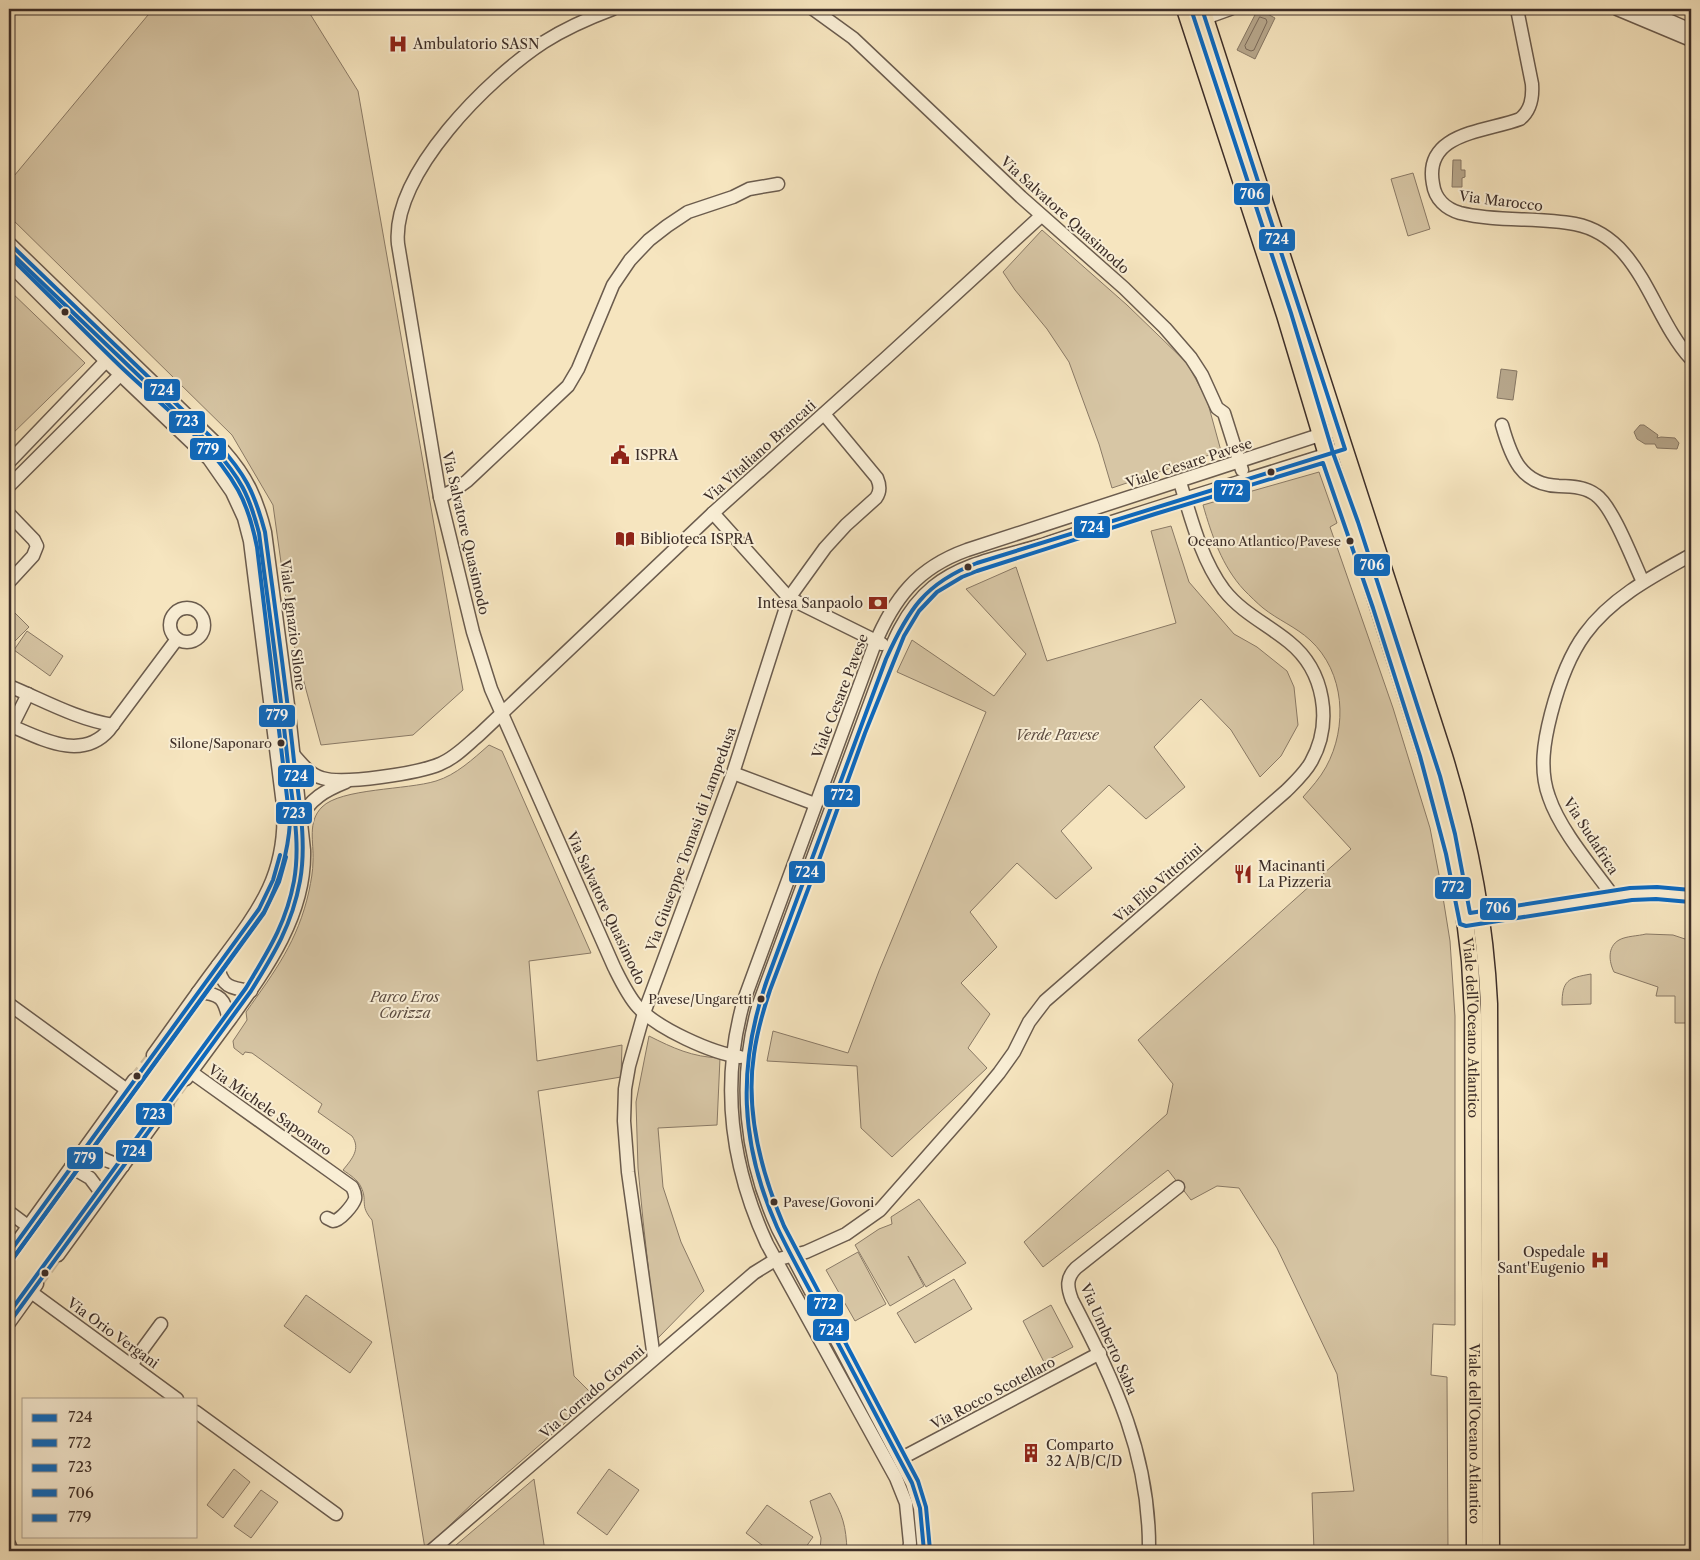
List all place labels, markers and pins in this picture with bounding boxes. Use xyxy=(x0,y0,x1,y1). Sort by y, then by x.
hospital icon: Ambulatorio SASN xyxy=(387,33,409,55)
place label: Ambulatorio SASN xyxy=(412,35,540,53)
unlabelled marker xyxy=(60,307,70,317)
public building icon: ISPRA xyxy=(609,444,631,466)
place label: ISPRA xyxy=(635,446,679,464)
unlabelled marker xyxy=(1266,467,1276,477)
library icon: Biblioteca ISPRA xyxy=(614,528,636,550)
place label: Biblioteca ISPRA xyxy=(640,530,755,548)
place label: Oceano Atlantico/Pavese xyxy=(1188,533,1341,549)
marker: Oceano Atlantico/Pavese xyxy=(1345,536,1355,546)
unlabelled marker xyxy=(963,562,973,572)
bank icon: Intesa Sanpaolo xyxy=(867,592,889,614)
place label: Intesa Sanpaolo xyxy=(757,594,863,612)
place label: Silone/Saponaro xyxy=(169,735,272,751)
marker: Silone/Saponaro xyxy=(276,738,286,748)
place label: Macinanti La Pizzeria xyxy=(1258,857,1332,891)
restaurant icon: Macinanti La Pizzeria xyxy=(1232,863,1254,885)
place label: Pavese/Ungaretti xyxy=(648,991,752,1007)
marker: Pavese/Ungaretti xyxy=(756,994,766,1004)
unlabelled marker xyxy=(132,1071,142,1081)
place label: Pavese/Govoni xyxy=(783,1194,874,1210)
marker: Pavese/Govoni xyxy=(769,1197,779,1207)
place label: Ospedale Sant'Eugenio xyxy=(1498,1243,1585,1277)
hospital icon: Ospedale Sant'Eugenio xyxy=(1589,1249,1611,1271)
unlabelled marker xyxy=(40,1268,50,1278)
place label: Comparto 32 A/B/C/D xyxy=(1046,1436,1122,1470)
building icon: Comparto 32 A/B/C/D xyxy=(1020,1442,1042,1464)

